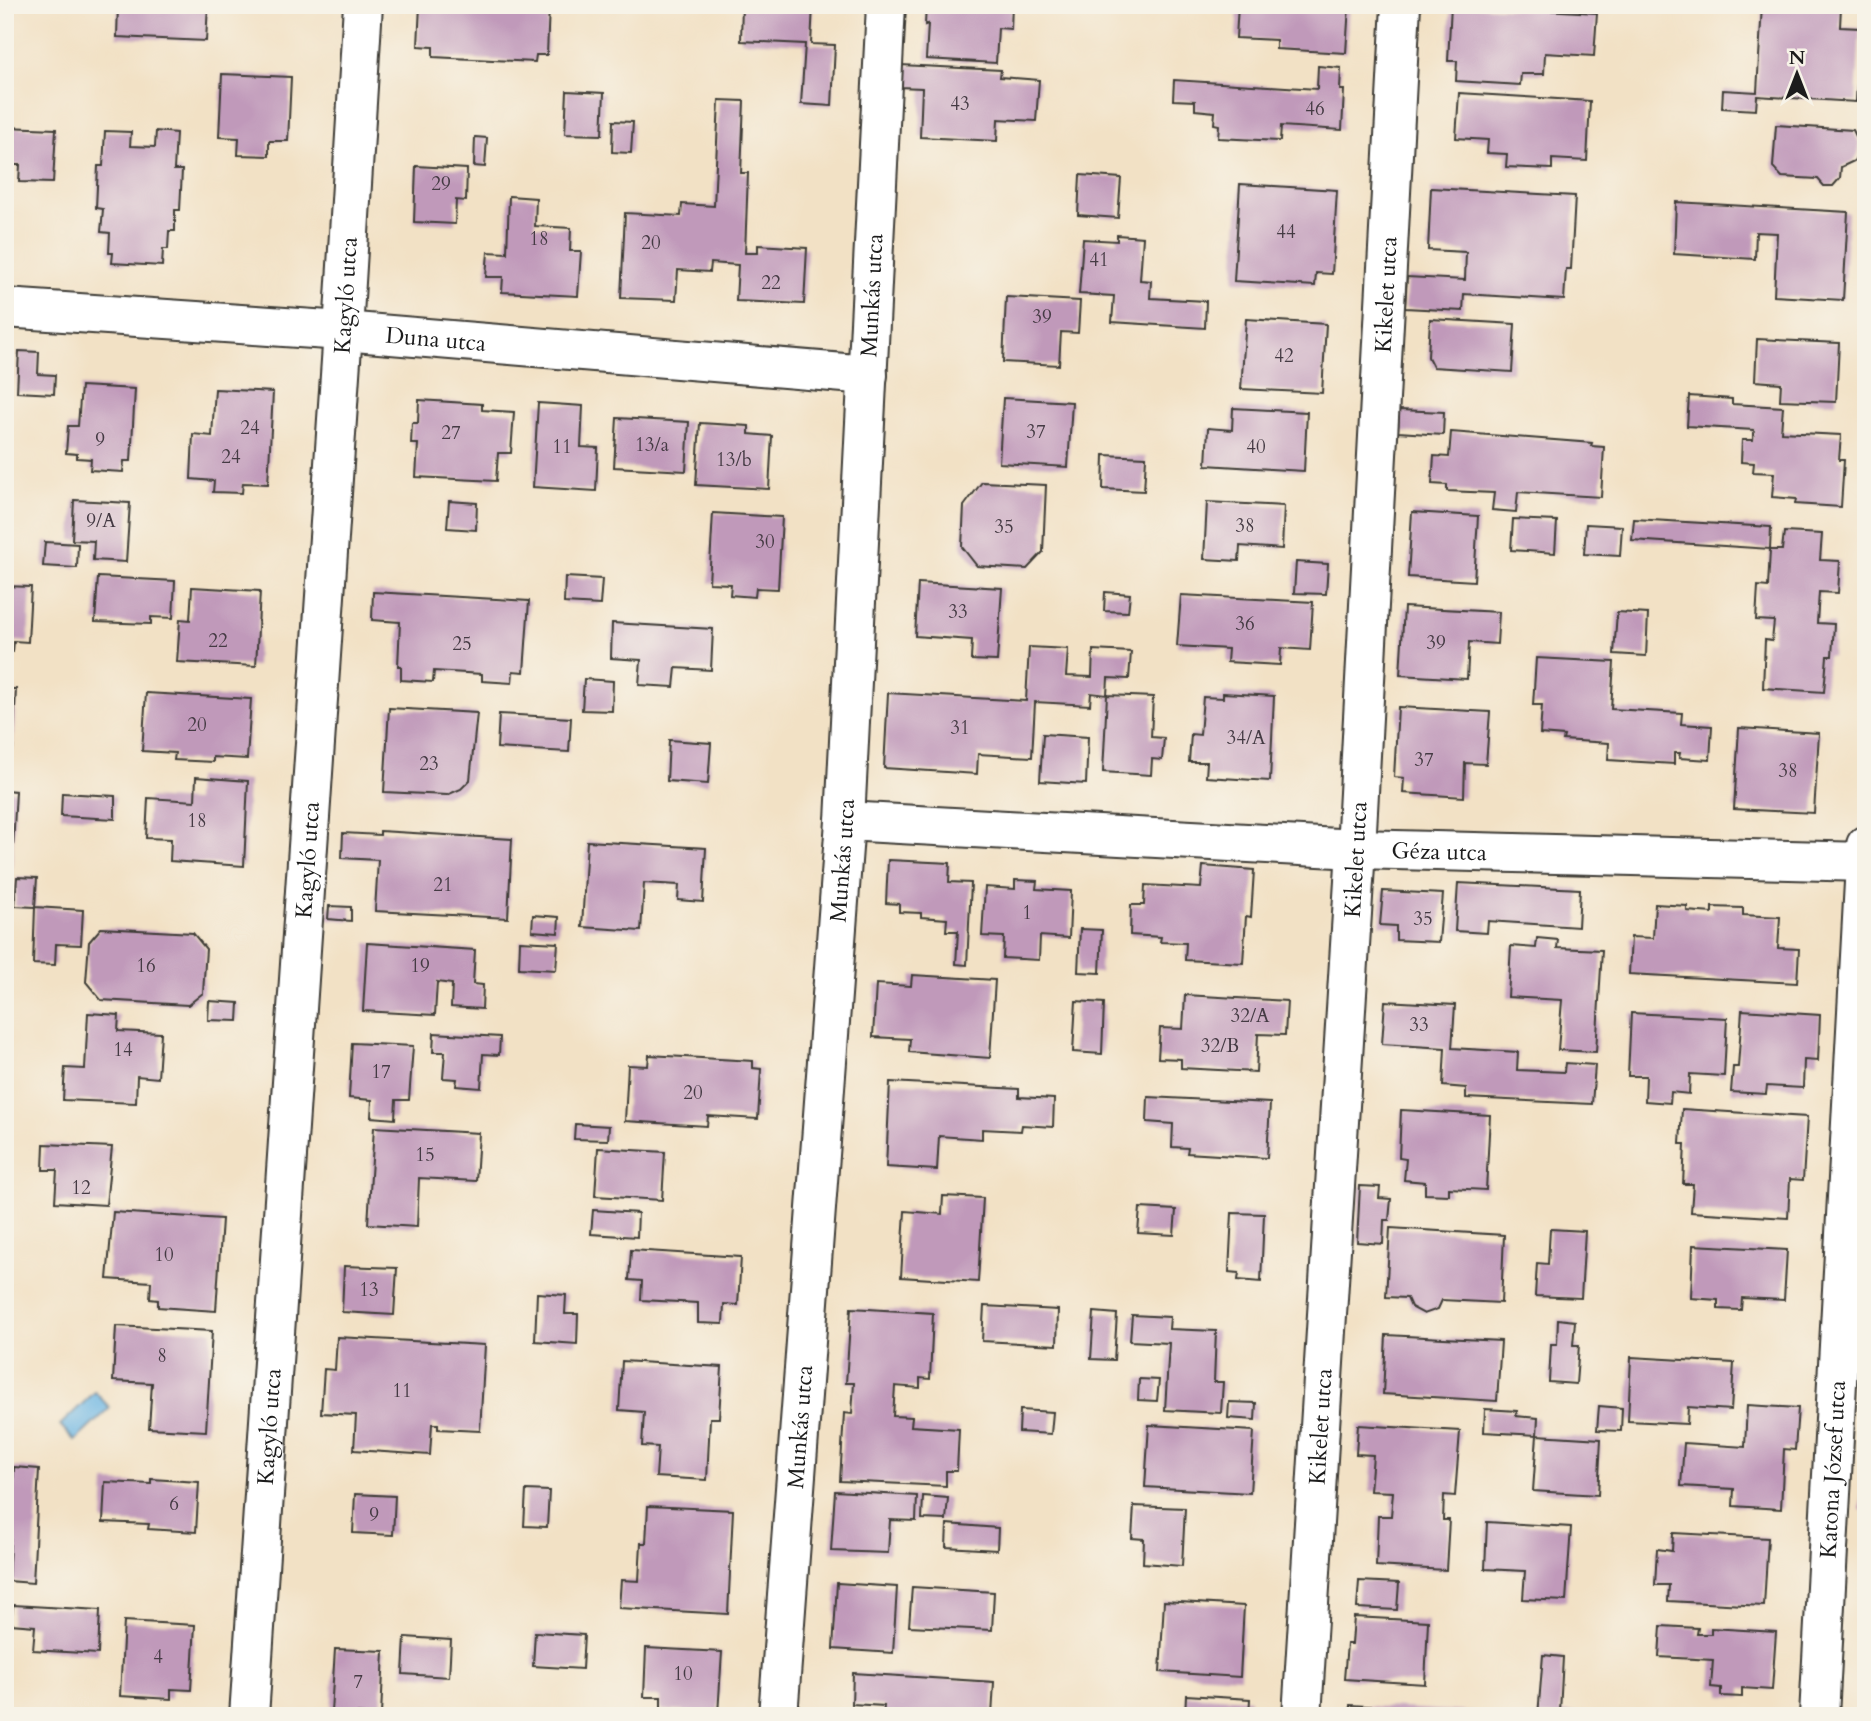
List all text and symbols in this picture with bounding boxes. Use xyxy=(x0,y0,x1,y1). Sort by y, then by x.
north arrow xyxy=(1762,38,1832,108)
text: N xyxy=(1789,45,1806,71)
house number: 43 xyxy=(950,91,970,117)
house number: 46 xyxy=(1305,96,1325,122)
house number: 29 xyxy=(431,171,451,197)
house number: 44 xyxy=(1276,219,1296,245)
house number: 18 xyxy=(529,226,549,252)
house number: 20 xyxy=(641,230,661,256)
street label: Munkás utca xyxy=(853,232,890,358)
street label: Kikelet utca xyxy=(1367,235,1404,353)
street label: Kagyló utca xyxy=(326,236,364,355)
house number: 41 xyxy=(1089,247,1109,273)
house number: 22 xyxy=(761,270,781,296)
house number: 39 xyxy=(1032,304,1052,330)
street label: Duna utca xyxy=(384,319,488,358)
house number: 42 xyxy=(1274,343,1294,369)
house number: 24 xyxy=(240,415,260,441)
house number: 37 xyxy=(1026,419,1046,445)
house number: 27 xyxy=(441,420,461,446)
house number: 9 xyxy=(95,427,105,453)
house number: 13/a xyxy=(635,432,669,458)
house number: 11 xyxy=(552,434,572,460)
house number: 40 xyxy=(1246,434,1266,460)
house number: 24 xyxy=(221,444,241,470)
house number: 13/b xyxy=(716,447,752,473)
house number: 9/A xyxy=(86,508,116,534)
house number: 38 xyxy=(1235,513,1255,539)
house number: 35 xyxy=(994,514,1014,540)
house number: 30 xyxy=(755,529,775,555)
house number: 33 xyxy=(948,599,968,625)
house number: 36 xyxy=(1235,611,1255,637)
house number: 22 xyxy=(208,628,228,654)
house number: 39 xyxy=(1426,630,1446,656)
house number: 25 xyxy=(452,631,472,657)
house number: 20 xyxy=(187,712,207,738)
house number: 31 xyxy=(950,715,970,741)
house number: 34/A xyxy=(1226,725,1266,751)
house number: 37 xyxy=(1414,747,1434,773)
house number: 23 xyxy=(419,751,439,777)
house number: 38 xyxy=(1778,758,1798,784)
street label: Munkás utca xyxy=(822,798,862,923)
street label: Kagyló utca xyxy=(288,801,327,919)
street label: Kikelet utca xyxy=(1336,801,1374,919)
house number: 18 xyxy=(187,808,207,834)
street label: Géza utca xyxy=(1391,834,1487,868)
house number: 21 xyxy=(433,872,453,898)
house number: 1 xyxy=(1022,900,1032,926)
house number: 35 xyxy=(1413,906,1433,932)
house number: 16 xyxy=(136,953,156,979)
house number: 19 xyxy=(410,953,430,979)
house number: 32/A xyxy=(1230,1003,1270,1029)
house number: 33 xyxy=(1409,1012,1429,1038)
house number: 32/B xyxy=(1201,1033,1239,1059)
house number: 14 xyxy=(113,1037,133,1063)
house number: 17 xyxy=(371,1059,391,1085)
house number: 20 xyxy=(683,1080,703,1106)
house number: 15 xyxy=(415,1142,435,1168)
house number: 12 xyxy=(71,1175,91,1201)
house number: 10 xyxy=(154,1242,174,1268)
house number: 13 xyxy=(359,1277,379,1303)
house number: 8 xyxy=(157,1343,167,1369)
street label: Munkás utca xyxy=(780,1364,820,1490)
street label: Kagyló utca xyxy=(249,1367,288,1486)
street label: Kikelet utca xyxy=(1301,1367,1339,1486)
house number: 11 xyxy=(392,1378,412,1404)
street label: Katona József utca xyxy=(1812,1379,1853,1559)
house number: 6 xyxy=(169,1491,179,1517)
house number: 9 xyxy=(369,1502,379,1528)
house number: 4 xyxy=(153,1644,163,1670)
house number: 10 xyxy=(673,1661,693,1687)
house number: 7 xyxy=(353,1669,363,1695)

